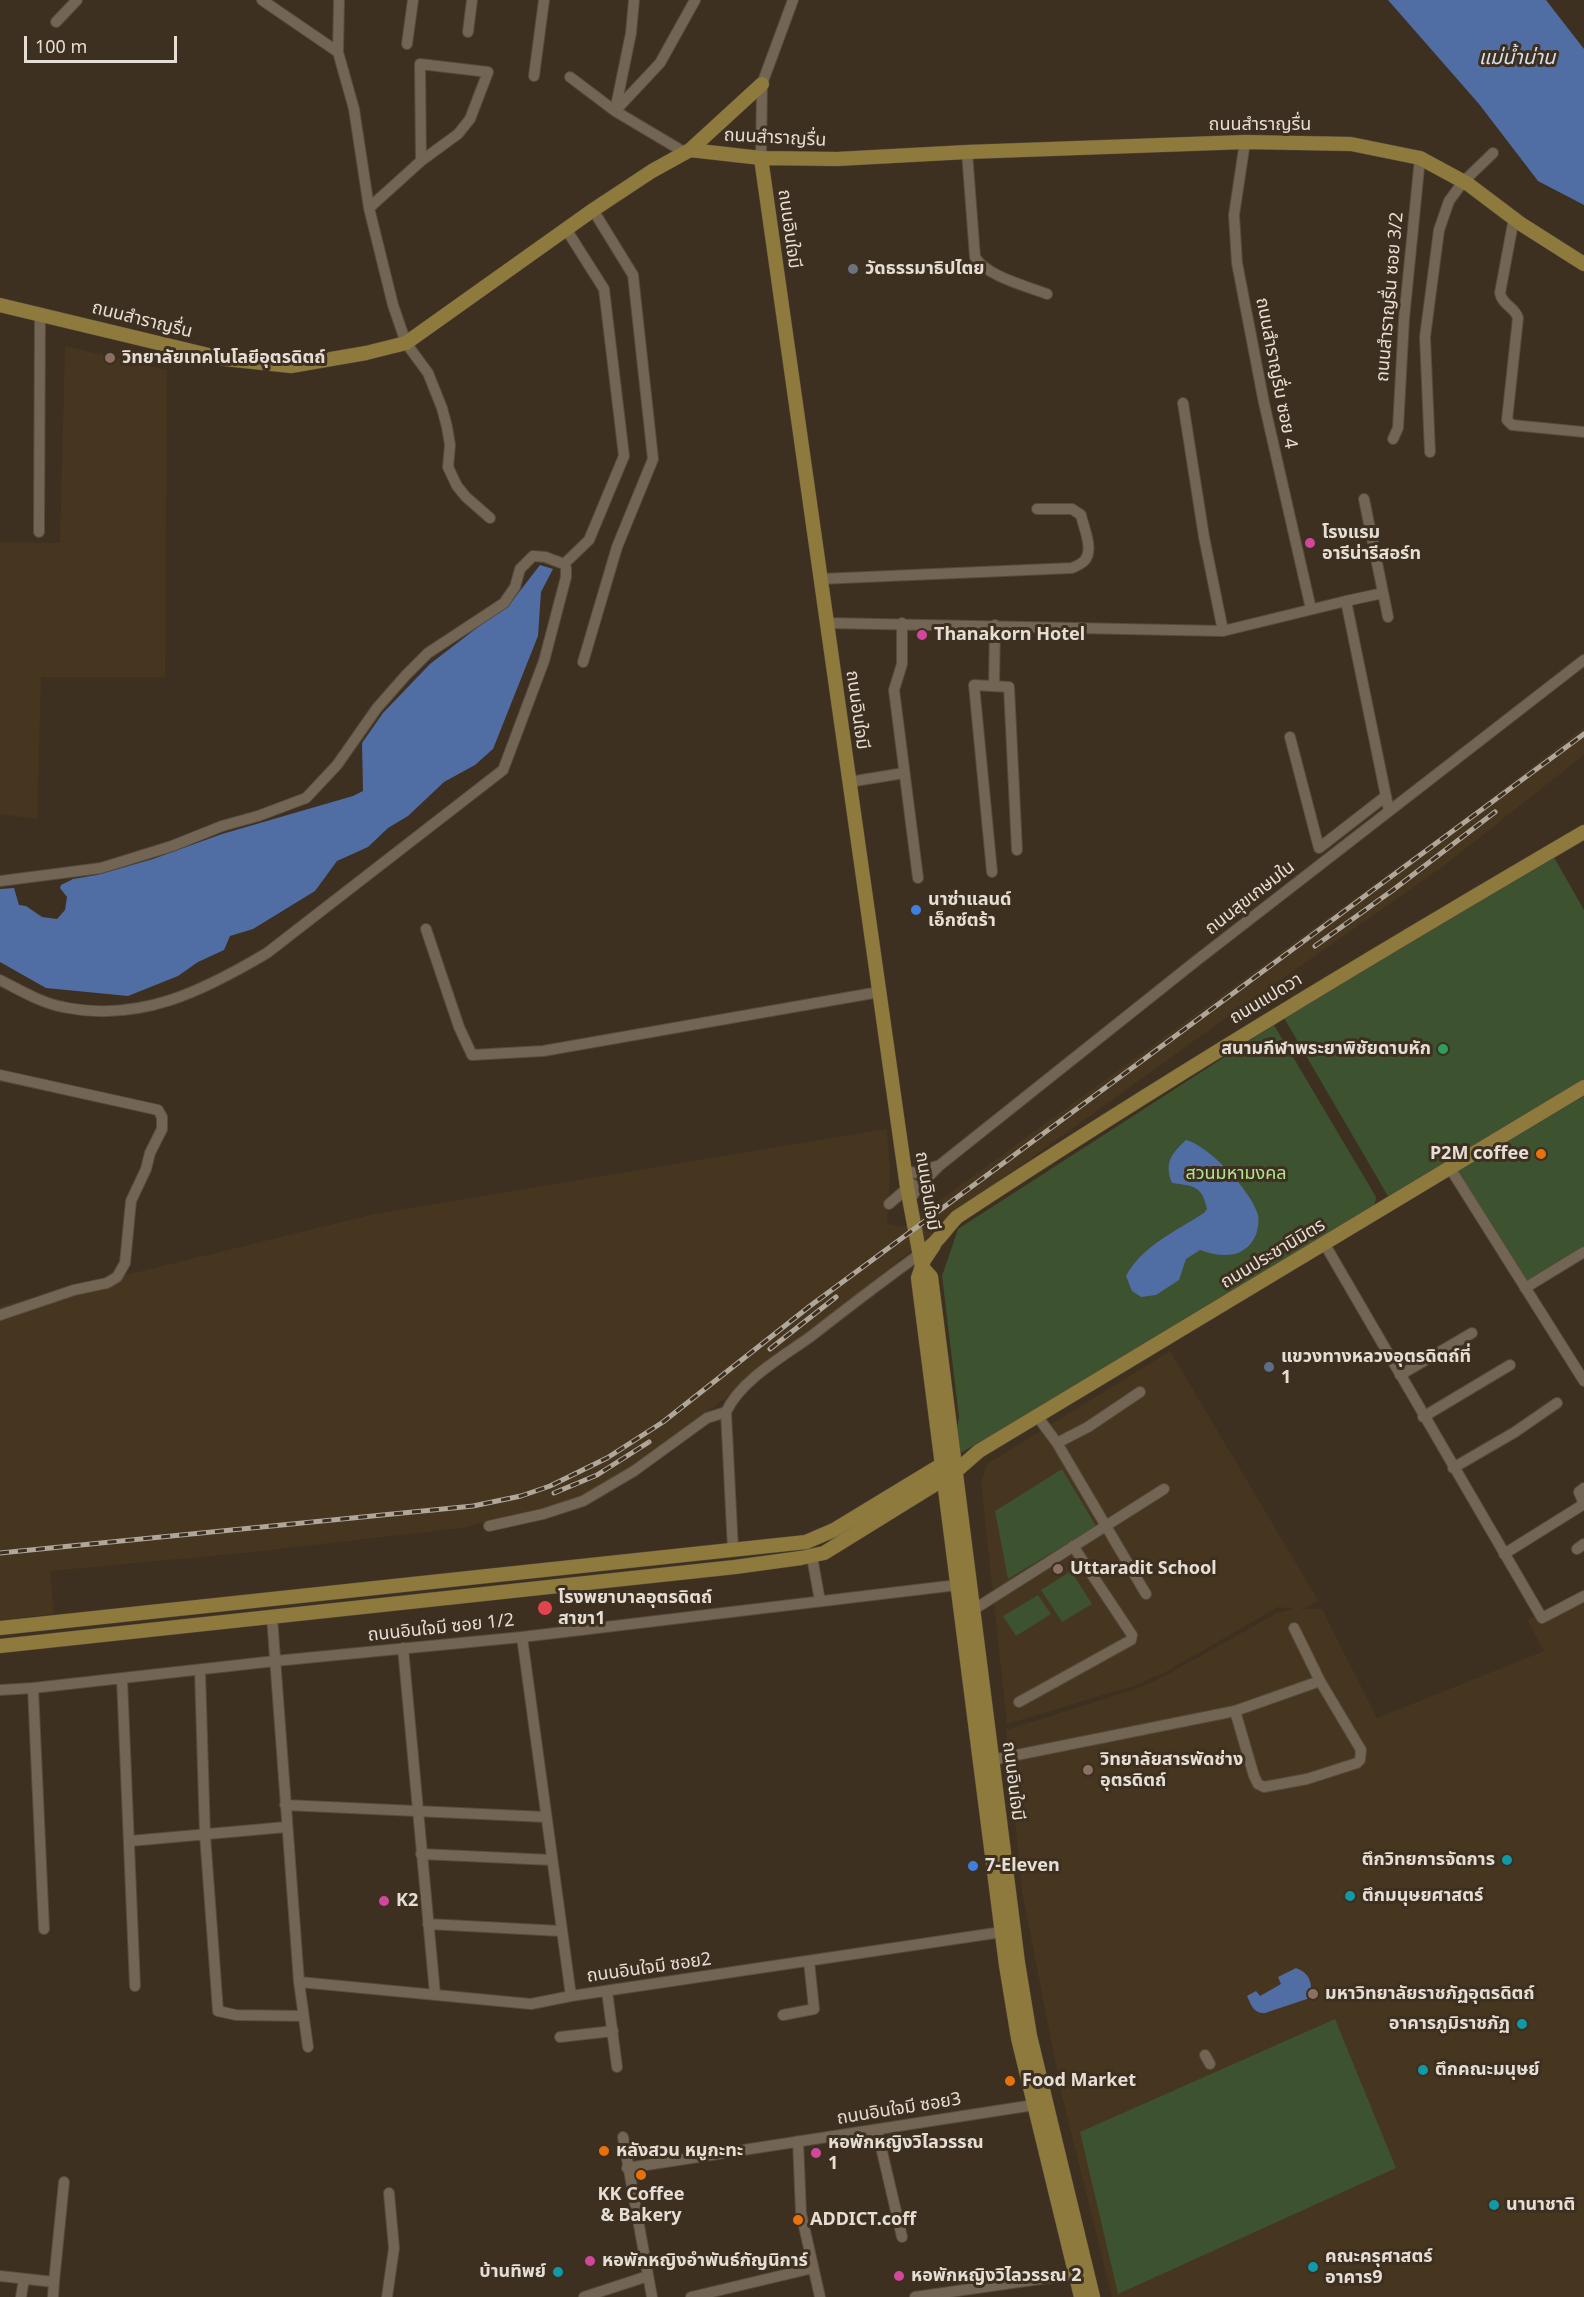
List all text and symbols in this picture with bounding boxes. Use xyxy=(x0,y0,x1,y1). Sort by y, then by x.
scale bar xyxy=(27,24,180,62)
text: 100 m xyxy=(35,34,87,58)
water label: แม่น้ำน่าน xyxy=(1479,46,1555,70)
street label: ถนนสำราญรื่น xyxy=(1209,114,1311,136)
street label: ถนนสำราญรื่น xyxy=(723,125,827,151)
street label: ถนนอินใจมี xyxy=(773,188,805,270)
street label: ถนนสำราญรื่น ซอย 3/2 xyxy=(1372,211,1408,383)
place label: วัดธรรมาธิปไตย xyxy=(865,258,984,280)
marker: วัดธรรมาธิปไตย xyxy=(846,262,860,276)
street label: ถนนสำราญรื่น ซอย 4 xyxy=(1251,296,1301,450)
street label: ถนนสำราญรื่น xyxy=(90,297,194,343)
place label: วิทยาลัยเทคโนโลยีอุตรดิตถ์ xyxy=(122,347,325,369)
marker: วิทยาลัยเทคโนโลยีอุตรดิตถ์ xyxy=(103,351,117,365)
place label: โรงแรม อารีน่ารีสอร์ท xyxy=(1322,522,1421,564)
marker: โรงแรม อารีน่ารีสอร์ท xyxy=(1303,536,1317,550)
place label: Thanakorn Hotel xyxy=(934,624,1085,646)
marker: Thanakorn Hotel xyxy=(915,628,929,642)
street label: ถนนอินใจมี xyxy=(841,669,873,751)
street label: ถนนสุขเกษมใน xyxy=(1201,856,1299,940)
place label: นาซ่าแลนด์ เอ็กซ์ตร้า xyxy=(928,889,1011,932)
marker: นาซ่าแลนด์ เอ็กซ์ตร้า xyxy=(909,903,923,917)
street label: ถนนแปดวา xyxy=(1226,969,1306,1029)
place label: สนามกีฬาพระยาพิชัยดาบหัก xyxy=(1221,1038,1431,1060)
marker: สนามกีฬาพระยาพิชัยดาบหัก xyxy=(1436,1042,1450,1056)
place label: P2M coffee xyxy=(1430,1143,1529,1165)
marker: P2M coffee xyxy=(1534,1147,1548,1161)
street label: ถนนอินใจมี xyxy=(910,1150,944,1232)
park label: สวนมหามงคล xyxy=(1185,1163,1287,1185)
street label: ถนนประชานิมิตร xyxy=(1217,1214,1329,1294)
place label: แขวงทางหลวงอุตรดิตถ์ที่ 1 xyxy=(1281,1346,1471,1388)
marker: แขวงทางหลวงอุตรดิตถ์ที่ 1 xyxy=(1262,1360,1276,1374)
place label: Uttaradit School xyxy=(1070,1558,1217,1580)
marker: Uttaradit School xyxy=(1051,1562,1065,1576)
place label: โรงพยาบาลอุตรดิตถ์ สาขา1 xyxy=(558,1587,712,1630)
marker: โรงพยาบาลอุตรดิตถ์ สาขา1 xyxy=(536,1599,554,1617)
street label: ถนนอินใจมี ซอย 1/2 xyxy=(367,1610,515,1646)
street label: ถนนอินใจมี xyxy=(997,1740,1029,1822)
place label: วิทยาลัยสารพัดช่าง อุตรดิตถ์ xyxy=(1100,1749,1243,1792)
marker: วิทยาลัยสารพัดช่าง อุตรดิตถ์ xyxy=(1081,1763,1095,1777)
place label: ตึกวิทยการจัดการ xyxy=(1362,1849,1495,1871)
marker: ตึกวิทยการจัดการ xyxy=(1500,1853,1514,1867)
place label: 7-Eleven xyxy=(985,1855,1060,1877)
marker: 7-Eleven xyxy=(966,1859,980,1873)
place label: ตึกมนุษยศาสตร์ xyxy=(1362,1885,1483,1907)
marker: ตึกมนุษยศาสตร์ xyxy=(1343,1889,1357,1903)
place label: K2 xyxy=(396,1890,418,1912)
marker: K2 xyxy=(377,1894,391,1908)
street label: ถนนอินใจมี ซอย2 xyxy=(585,1949,713,1987)
place label: มหาวิทยาลัยราชภัฏอุตรดิตถ์ xyxy=(1325,1983,1535,2005)
marker: มหาวิทยาลัยราชภัฏอุตรดิตถ์ xyxy=(1306,1987,1320,2001)
place label: อาคารภูมิราชภัฏ xyxy=(1389,2013,1510,2035)
marker: อาคารภูมิราชภัฏ xyxy=(1515,2017,1529,2031)
place label: ตึกคณะมนุษย์ xyxy=(1435,2059,1540,2081)
marker: ตึกคณะมนุษย์ xyxy=(1416,2063,1430,2077)
place label: Food Market xyxy=(1022,2070,1136,2092)
marker: Food Market xyxy=(1003,2074,1017,2088)
street label: ถนนอินใจมี ซอย3 xyxy=(835,2089,963,2129)
place label: หอพักหญิงวิไลวรรณ 1 xyxy=(828,2132,984,2174)
place label: หลังสวน หมูกะทะ xyxy=(616,2140,743,2162)
marker: หลังสวน หมูกะทะ xyxy=(597,2144,611,2158)
marker: หอพักหญิงวิไลวรรณ 1 xyxy=(809,2146,823,2160)
marker: KK Coffee & Bakery xyxy=(634,2168,648,2182)
place label: KK Coffee & Bakery xyxy=(598,2184,684,2226)
place label: นานาชาติ xyxy=(1506,2194,1575,2216)
marker: นานาชาติ xyxy=(1487,2198,1501,2212)
place label: ADDICT.coff xyxy=(810,2209,916,2231)
marker: ADDICT.coff xyxy=(791,2213,805,2227)
place label: คณะครุศาสตร์ อาคาร9 xyxy=(1325,2246,1433,2288)
place label: หอพักหญิงอำพันธ์กัญนิการ์ xyxy=(602,2250,808,2272)
marker: หอพักหญิงอำพันธ์กัญนิการ์ xyxy=(583,2254,597,2268)
marker: คณะครุศาสตร์ อาคาร9 xyxy=(1306,2260,1320,2274)
place label: บ้านทิพย์ xyxy=(479,2261,546,2283)
marker: บ้านทิพย์ xyxy=(551,2265,565,2279)
place label: หอพักหญิงวิไลวรรณ 2 xyxy=(911,2265,1081,2287)
marker: หอพักหญิงวิไลวรรณ 2 xyxy=(892,2269,906,2283)

